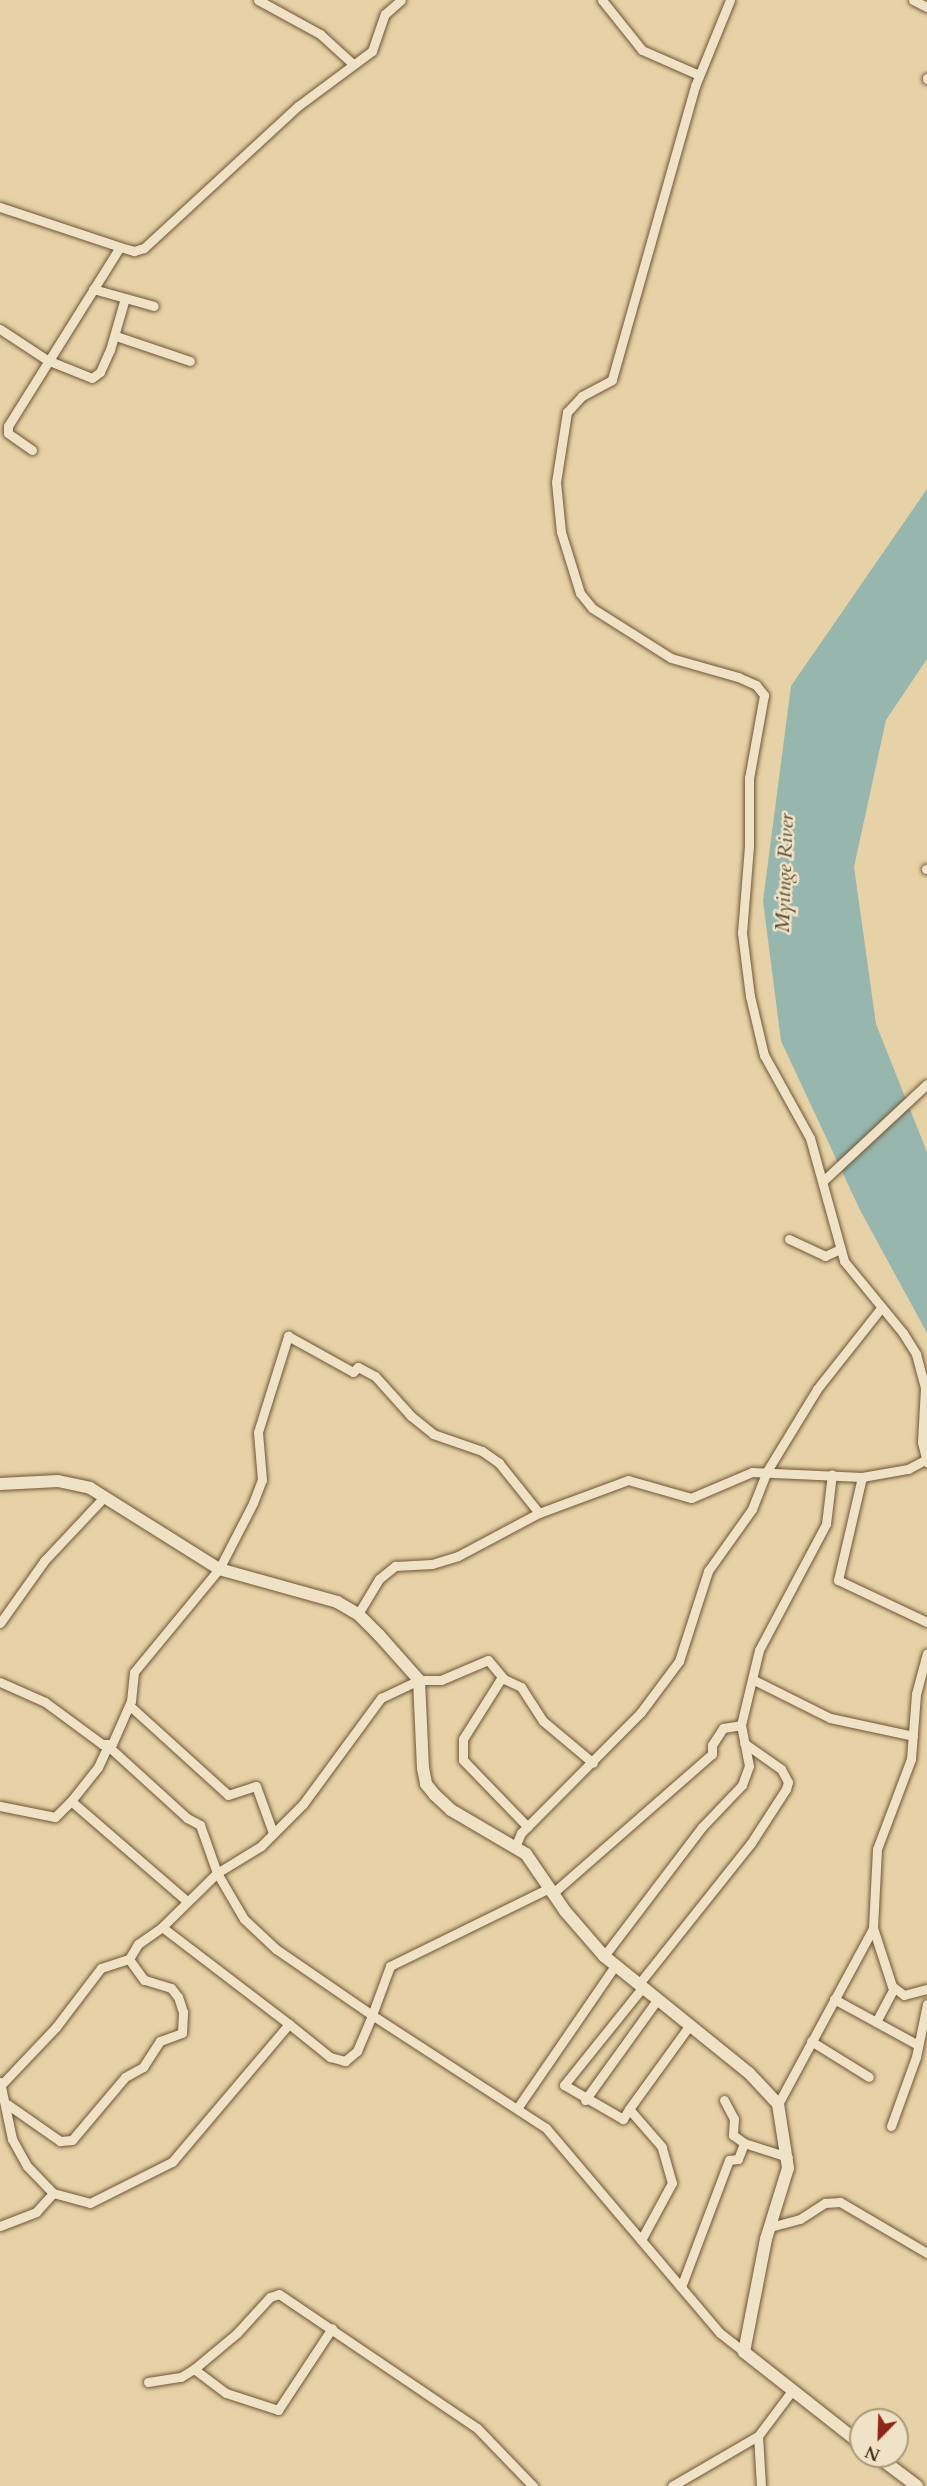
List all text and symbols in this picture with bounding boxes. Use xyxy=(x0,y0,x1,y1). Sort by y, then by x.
water label: Myitnge River xyxy=(770,813,800,933)
north arrow xyxy=(849,2408,909,2468)
text: N xyxy=(862,2440,883,2466)

